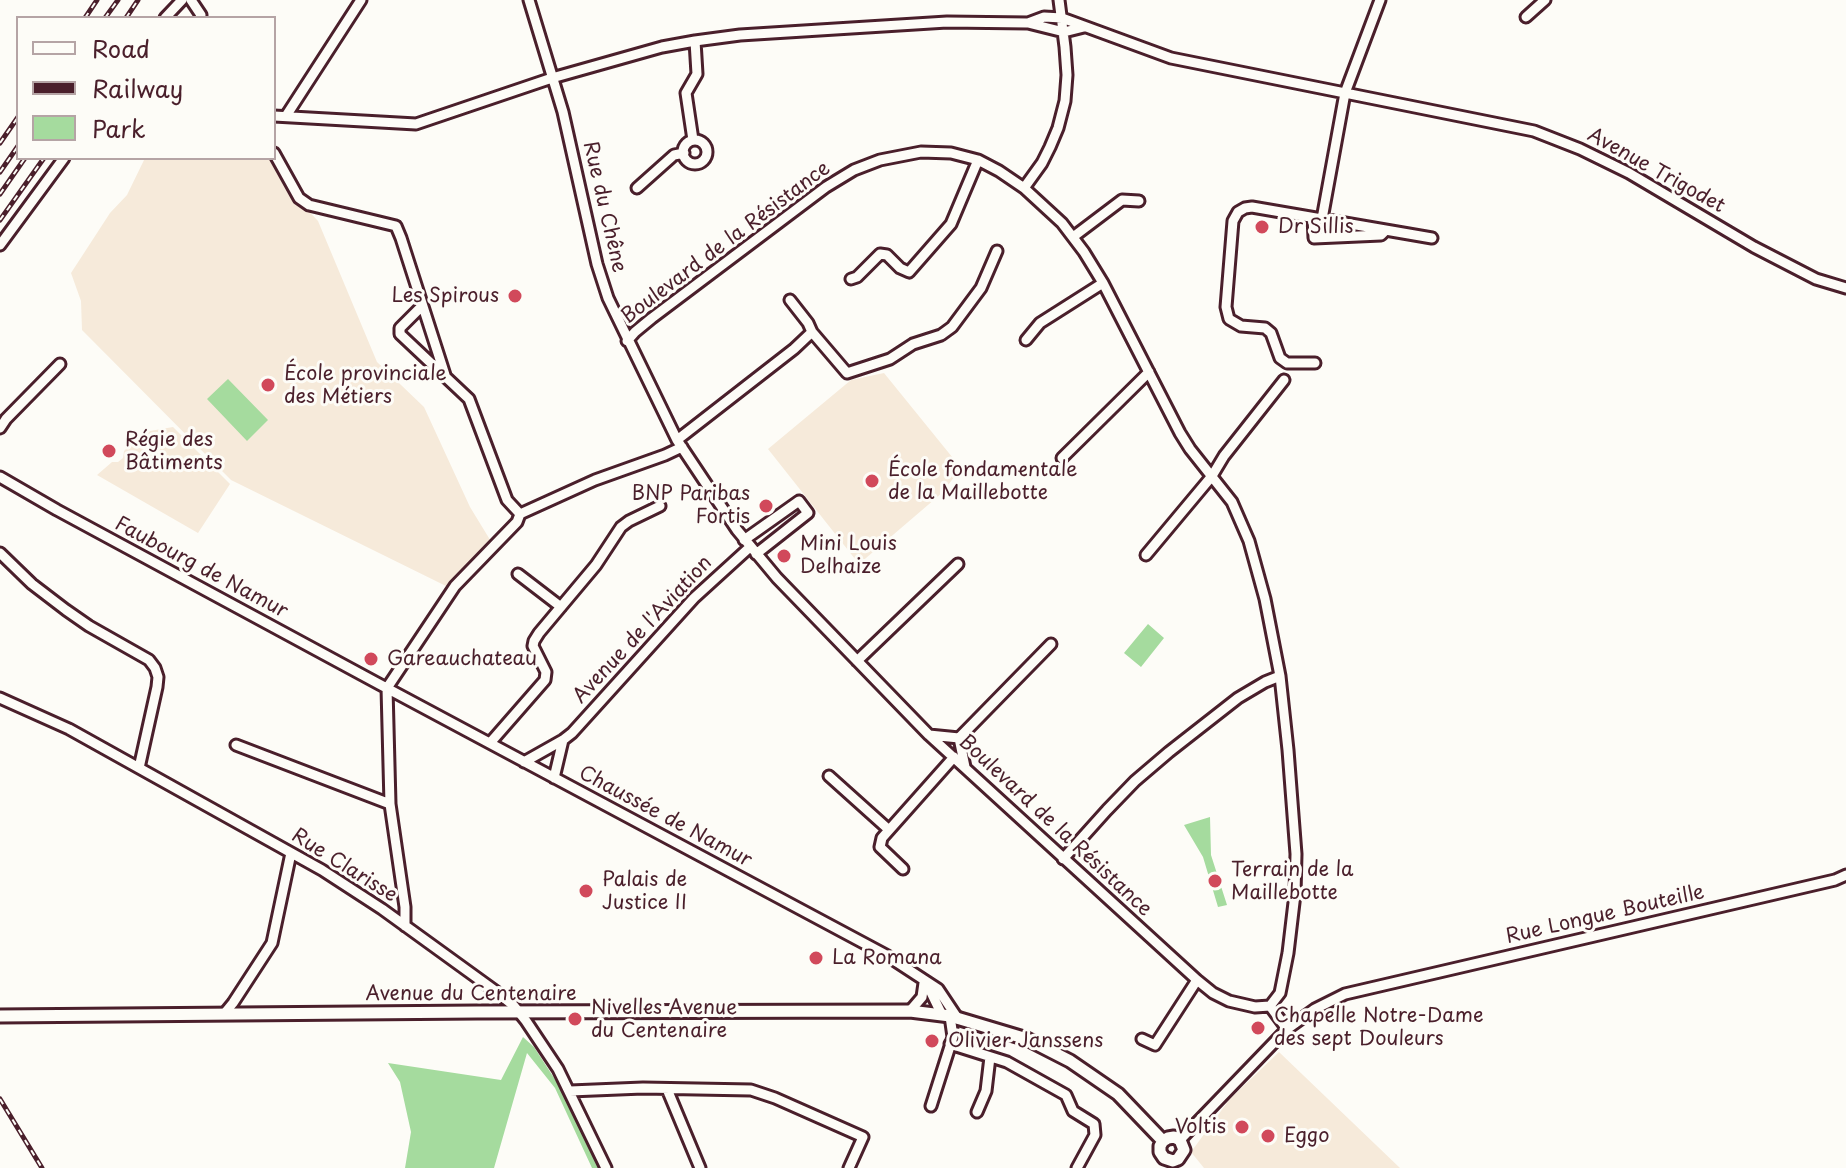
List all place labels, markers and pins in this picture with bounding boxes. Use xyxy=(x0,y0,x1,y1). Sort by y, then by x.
place label: Dr Sillis xyxy=(1278,215,1354,239)
marker: Dr Sillis xyxy=(1253,218,1271,236)
place label: Les Spirous xyxy=(391,284,499,308)
marker: Les Spirous xyxy=(506,287,524,305)
place label: École provinciale des Métiers xyxy=(284,362,447,409)
marker: École provinciale des Métiers xyxy=(259,376,277,394)
place label: Régie des Bâtiments xyxy=(125,428,223,475)
marker: Régie des Bâtiments xyxy=(100,442,118,460)
place label: École fondamentale de la Maillebotte xyxy=(888,458,1078,505)
marker: École fondamentale de la Maillebotte xyxy=(863,472,881,490)
place label: BNP Paribas Fortis xyxy=(632,482,750,529)
marker: BNP Paribas Fortis xyxy=(757,497,775,515)
place label: Mini Louis Delhaize xyxy=(800,532,897,579)
marker: Mini Louis Delhaize xyxy=(775,547,793,565)
place label: Gareauchateau xyxy=(387,647,537,671)
marker: Gareauchateau xyxy=(362,650,380,668)
place label: Terrain de la Maillebotte xyxy=(1231,858,1353,905)
place label: Palais de Justice II xyxy=(602,868,687,915)
marker: Terrain de la Maillebotte xyxy=(1206,872,1224,890)
marker: Palais de Justice II xyxy=(577,882,595,900)
place label: La Romana xyxy=(832,946,942,970)
marker: La Romana xyxy=(807,949,825,967)
place label: Nivelles Avenue du Centenaire xyxy=(591,996,737,1043)
place label: Chapelle Notre-Dame des sept Douleurs xyxy=(1274,1004,1484,1051)
marker: Nivelles Avenue du Centenaire xyxy=(566,1010,584,1028)
marker: Chapelle Notre-Dame des sept Douleurs xyxy=(1249,1019,1267,1037)
place label: Olivier Janssens xyxy=(948,1029,1103,1053)
marker: Olivier Janssens xyxy=(923,1032,941,1050)
place label: Voltis xyxy=(1175,1115,1226,1139)
marker: Voltis xyxy=(1233,1118,1251,1136)
place label: Eggo xyxy=(1284,1124,1330,1148)
marker: Eggo xyxy=(1259,1127,1277,1145)

